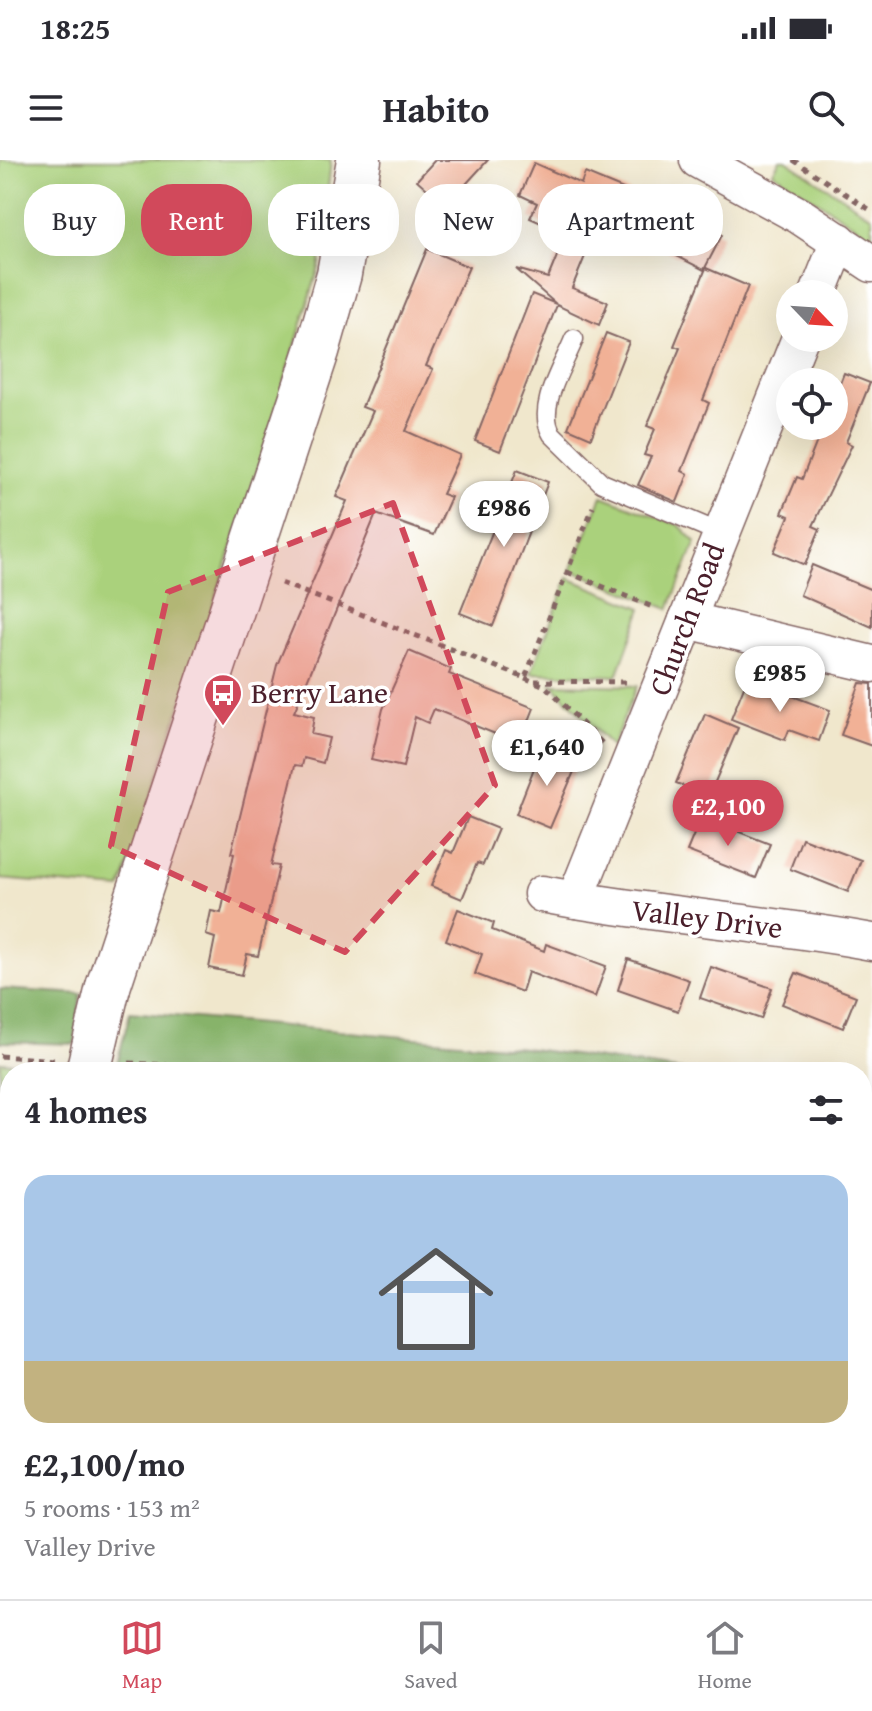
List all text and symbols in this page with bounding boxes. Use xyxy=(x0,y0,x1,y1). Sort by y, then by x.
text: 18:25 xyxy=(40,6,111,50)
text: Habito xyxy=(382,82,490,135)
icon: menu xyxy=(24,86,68,130)
icon: search xyxy=(804,86,848,130)
chip: Buy xyxy=(24,184,125,256)
chip: Rent xyxy=(141,184,252,256)
chip: Filters xyxy=(268,184,399,256)
chip: New xyxy=(415,184,522,256)
chip: Apartment xyxy=(538,184,723,256)
north arrow xyxy=(776,280,848,352)
map controls xyxy=(776,280,848,440)
button: locate xyxy=(776,368,848,440)
pin: £986 xyxy=(457,481,551,549)
text: £986 xyxy=(477,487,531,526)
street label: Church Road xyxy=(637,536,735,701)
pin: £985 xyxy=(733,646,827,714)
text: £985 xyxy=(753,652,807,691)
place label: Berry Lane xyxy=(251,670,388,714)
bus stop icon: Berry Lane xyxy=(202,672,244,727)
pin: £1,640 xyxy=(482,720,612,788)
text: £1,640 xyxy=(510,726,584,765)
pin: £2,100 xyxy=(663,780,793,848)
text: £2,100 xyxy=(691,786,765,825)
street label: Valley Drive xyxy=(629,887,785,949)
text: 4 homes xyxy=(24,1086,148,1135)
icon: filters xyxy=(804,1088,848,1132)
icon: home xyxy=(364,1227,508,1371)
text: £2,100/mo xyxy=(24,1439,185,1488)
text: 5 rooms · 153 m² xyxy=(24,1488,200,1527)
text: Valley Drive xyxy=(24,1527,156,1566)
tab: Map xyxy=(120,1616,164,1696)
tab: Saved xyxy=(404,1616,458,1696)
tab: Home xyxy=(698,1616,752,1696)

